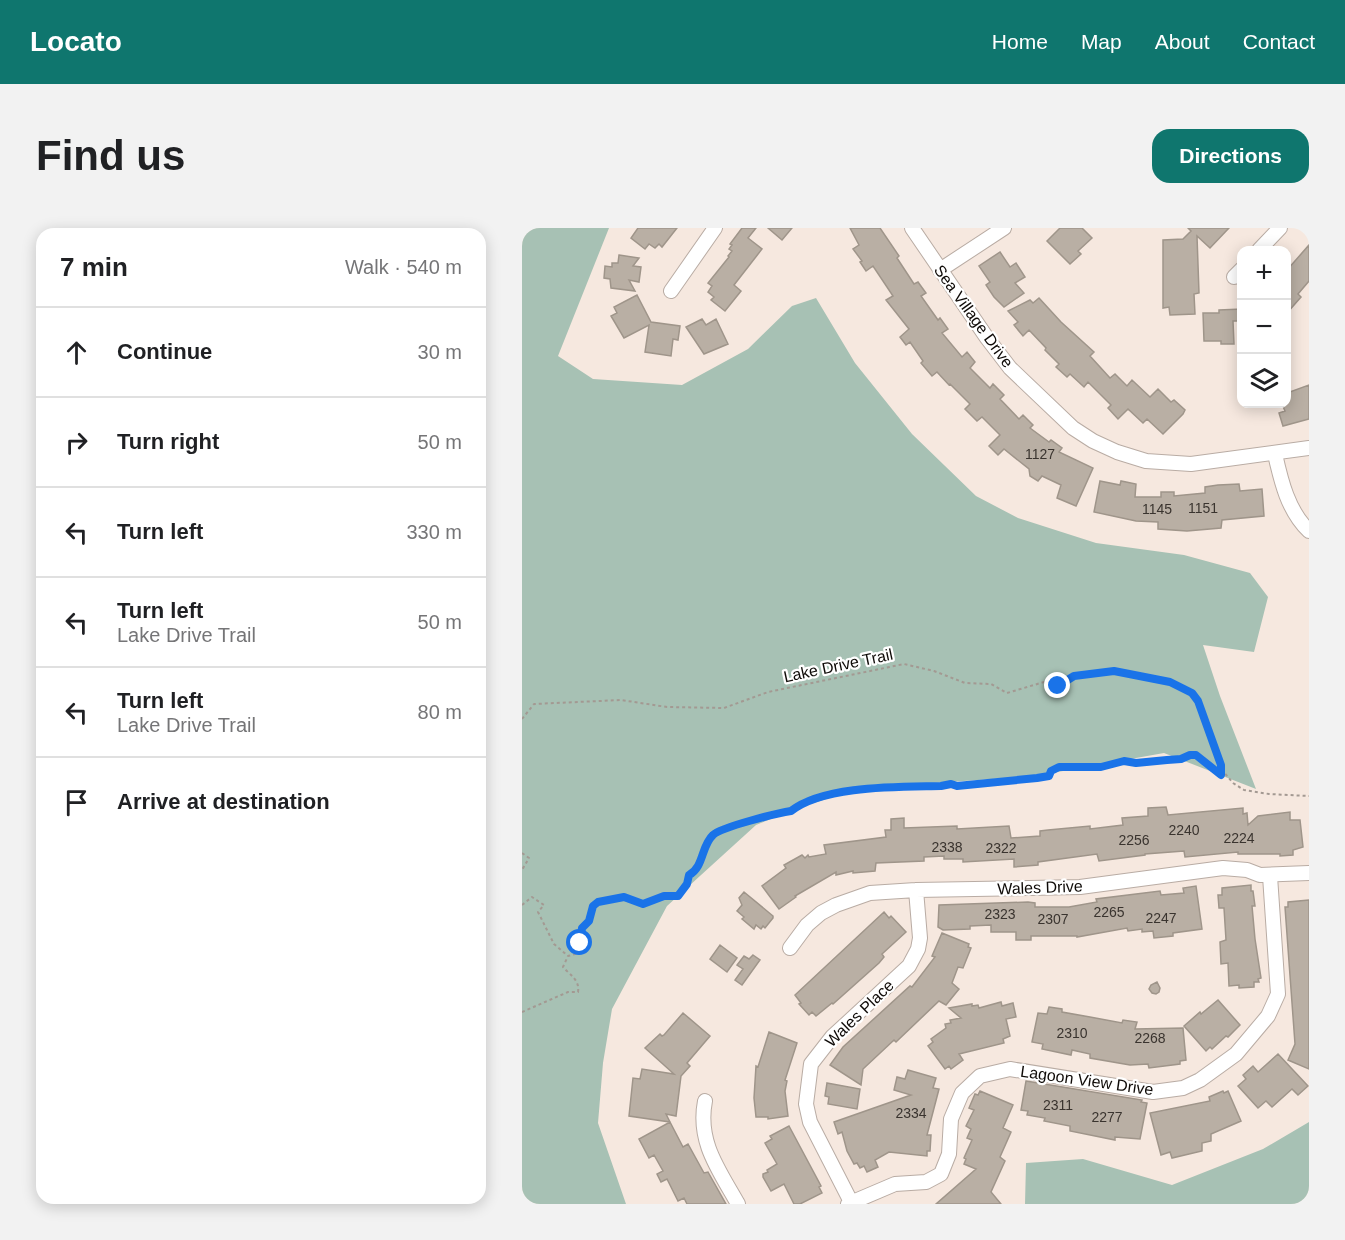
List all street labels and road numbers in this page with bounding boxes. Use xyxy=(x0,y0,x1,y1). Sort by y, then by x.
street label: Sea Village Drive xyxy=(931,262,1017,371)
street label: Lake Drive Trail xyxy=(782,646,894,685)
street label: Wales Drive xyxy=(997,878,1083,897)
street label: Wales Place xyxy=(822,976,897,1050)
street label: Lagoon View Drive xyxy=(1019,1063,1155,1098)

